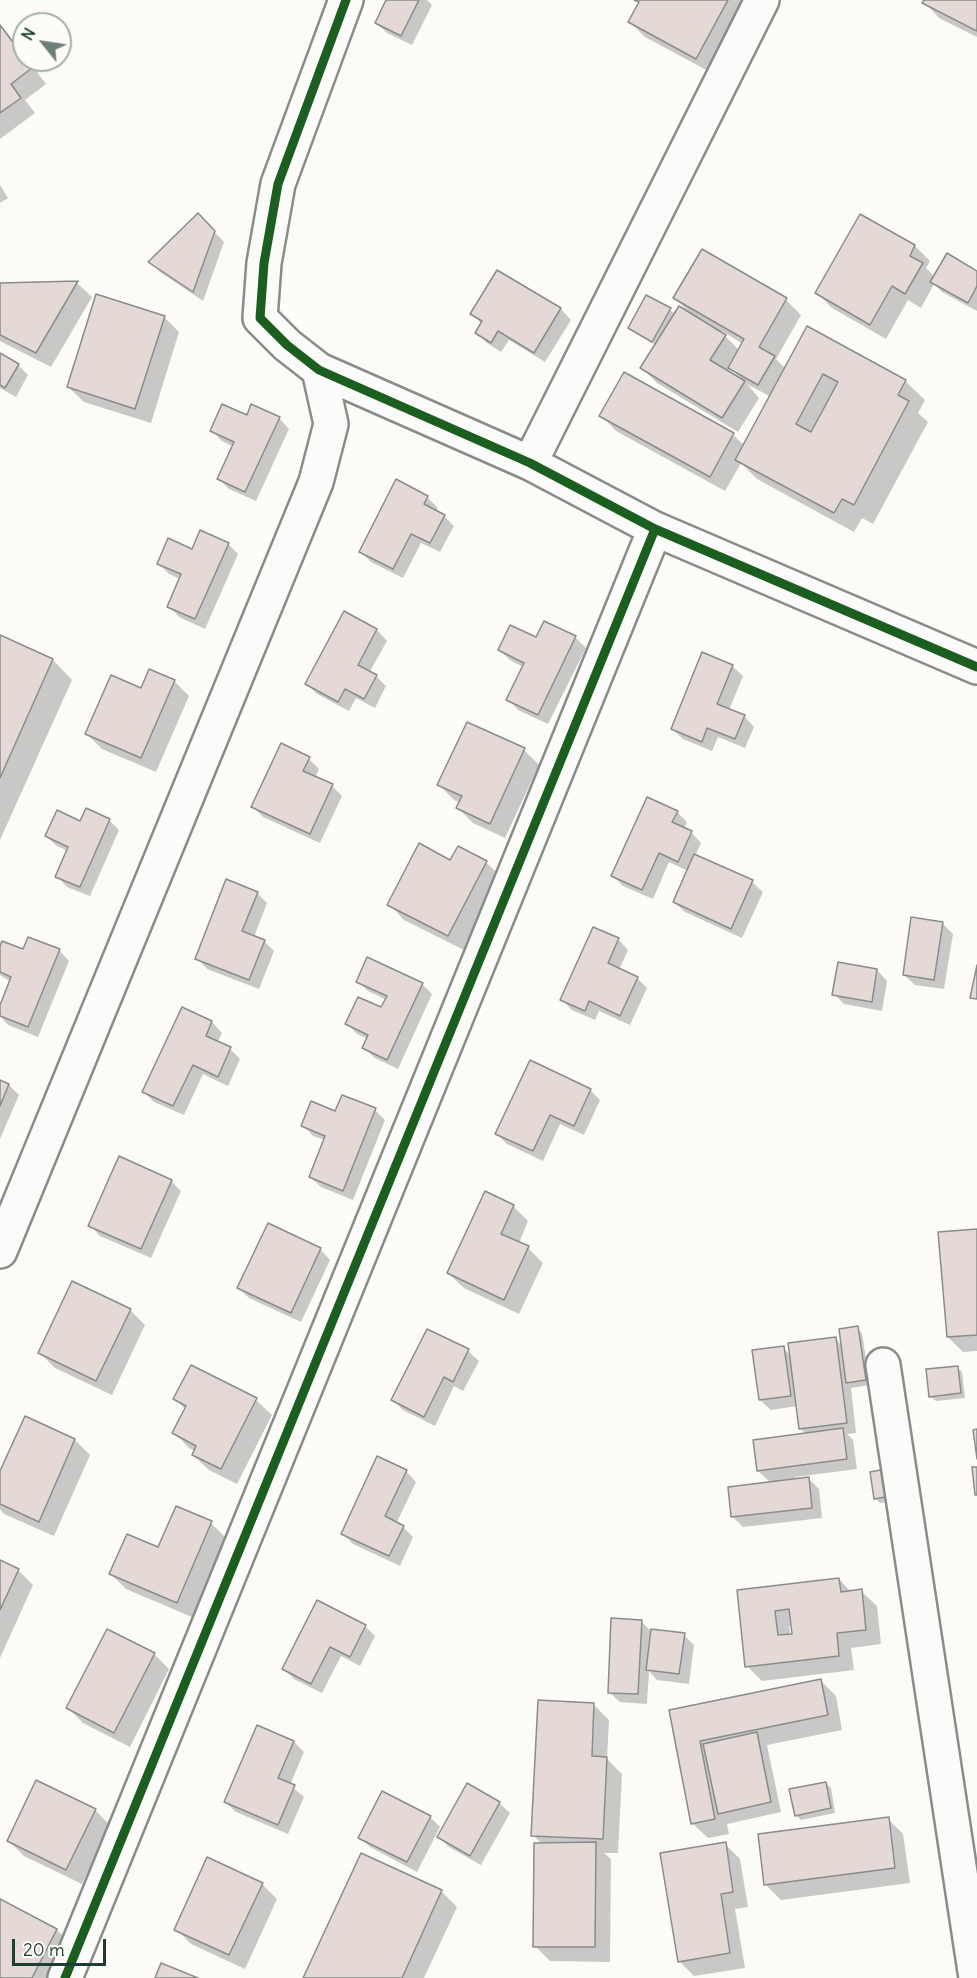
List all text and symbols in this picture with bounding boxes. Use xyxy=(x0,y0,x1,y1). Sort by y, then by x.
north arrow xyxy=(12,12,72,72)
text: N xyxy=(17,24,40,44)
scale bar xyxy=(15,1927,110,1965)
text: 20 m xyxy=(23,1938,65,1961)

